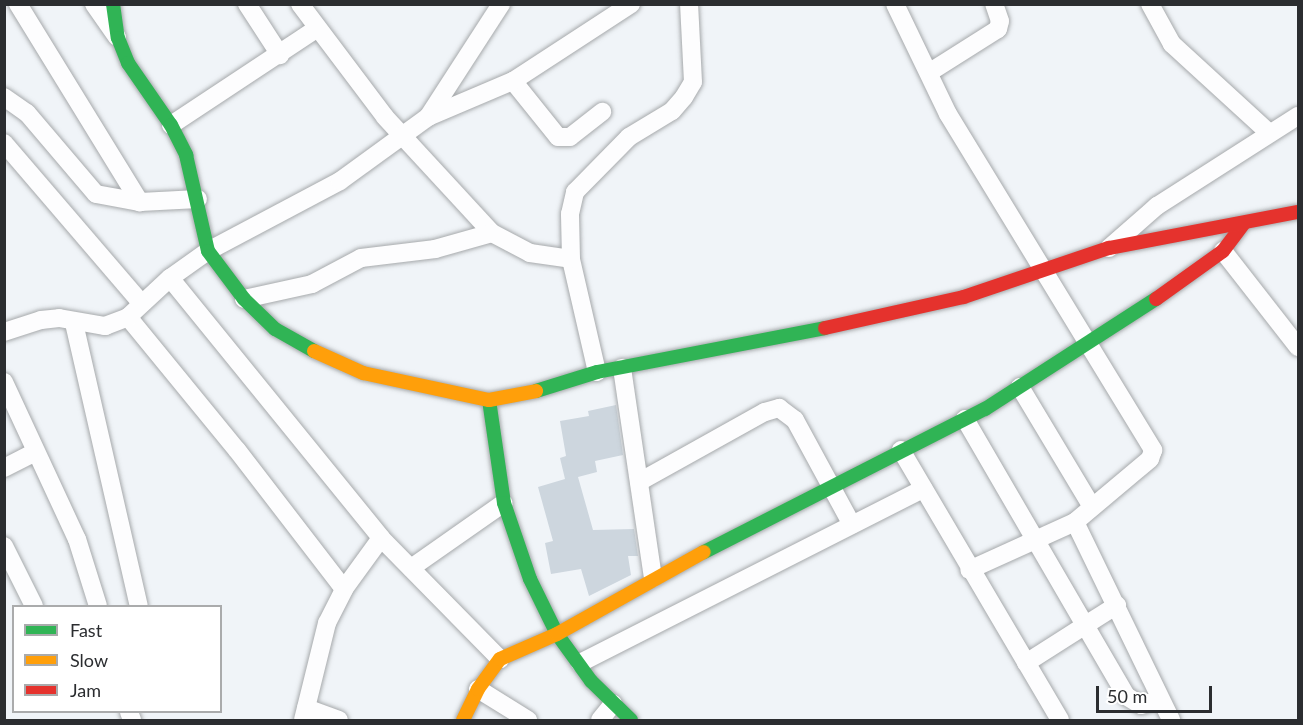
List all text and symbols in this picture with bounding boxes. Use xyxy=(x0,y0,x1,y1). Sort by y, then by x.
legend xyxy=(12,605,222,713)
text: Fast xyxy=(70,619,102,641)
text: Slow xyxy=(70,649,108,671)
scale bar xyxy=(1099,674,1214,712)
text: Jam xyxy=(70,679,101,701)
text: 50 m xyxy=(1107,685,1147,707)

